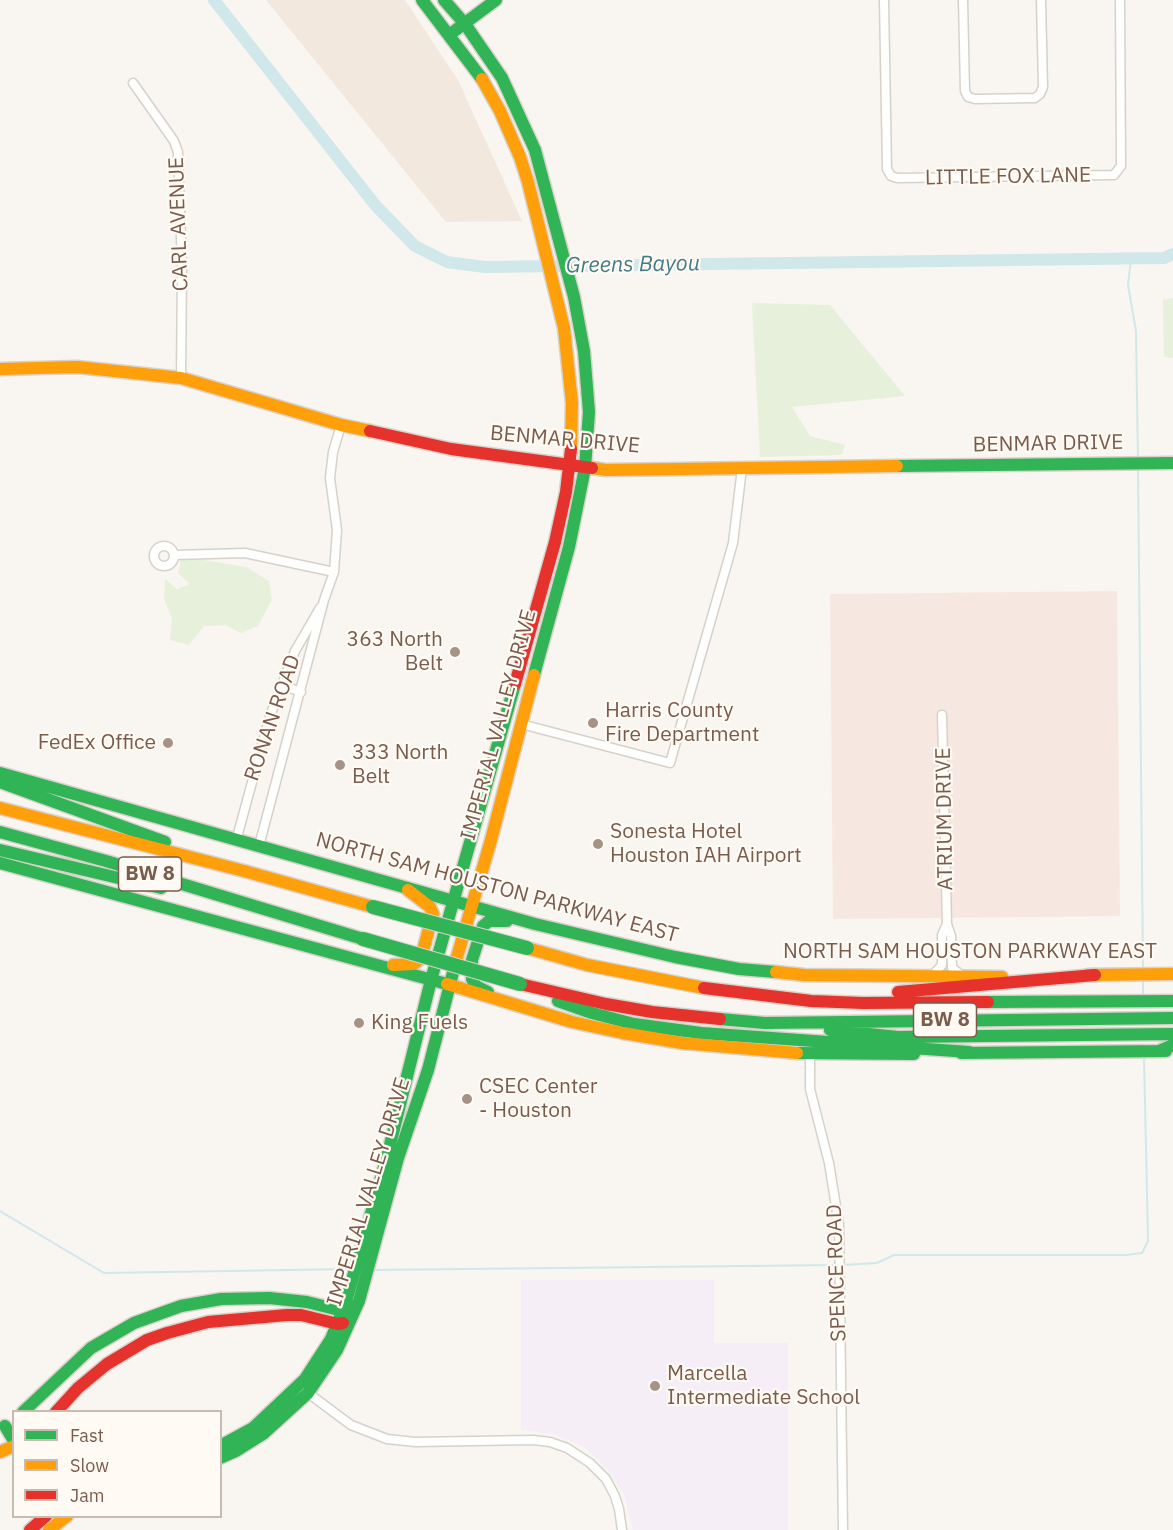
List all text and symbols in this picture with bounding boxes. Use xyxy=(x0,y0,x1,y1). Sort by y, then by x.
street label: CARL AVENUE xyxy=(164,156,194,292)
street label: LITTLE FOX LANE xyxy=(925,163,1091,191)
water label: Greens Bayou xyxy=(566,251,700,279)
street label: BENMAR DRIVE xyxy=(489,421,641,459)
street label: BENMAR DRIVE xyxy=(972,430,1124,458)
street label: IMPERIAL VALLEY DRIVE xyxy=(456,607,542,843)
place label: 363 North Belt xyxy=(347,627,443,677)
marker: 363 North Belt xyxy=(448,645,462,659)
street label: RONAN ROAD xyxy=(240,652,306,784)
place label: Harris County Fire Department xyxy=(605,698,759,748)
marker: Harris County Fire Department xyxy=(586,716,600,730)
place label: FedEx Office xyxy=(38,730,156,756)
marker: FedEx Office xyxy=(161,736,175,750)
place label: 333 North Belt xyxy=(352,740,448,790)
street label: ATRIUM DRIVE xyxy=(931,747,959,891)
marker: 333 North Belt xyxy=(333,758,347,772)
place label: Sonesta Hotel Houston IAH Airport xyxy=(610,819,802,869)
street label: NORTH SAM HOUSTON PARKWAY EAST xyxy=(313,827,681,949)
marker: Sonesta Hotel Houston IAH Airport xyxy=(591,837,605,851)
road number: BW 8 xyxy=(118,857,182,891)
street label: NORTH SAM HOUSTON PARKWAY EAST xyxy=(783,939,1157,965)
road number: BW 8 xyxy=(914,1003,976,1037)
place label: King Fuels xyxy=(371,1010,468,1036)
marker: King Fuels xyxy=(352,1016,366,1030)
place label: CSEC Center - Houston xyxy=(479,1074,598,1124)
street label: IMPERIAL VALLEY DRIVE xyxy=(322,1075,416,1309)
marker: CSEC Center - Houston xyxy=(460,1092,474,1106)
street label: SPENCE ROAD xyxy=(822,1204,852,1342)
place label: Marcella Intermediate School xyxy=(667,1361,860,1411)
marker: Marcella Intermediate School xyxy=(648,1379,662,1393)
legend xyxy=(12,1410,222,1518)
text: Fast xyxy=(70,1424,104,1447)
text: Slow xyxy=(70,1454,109,1477)
text: Jam xyxy=(70,1484,105,1507)

